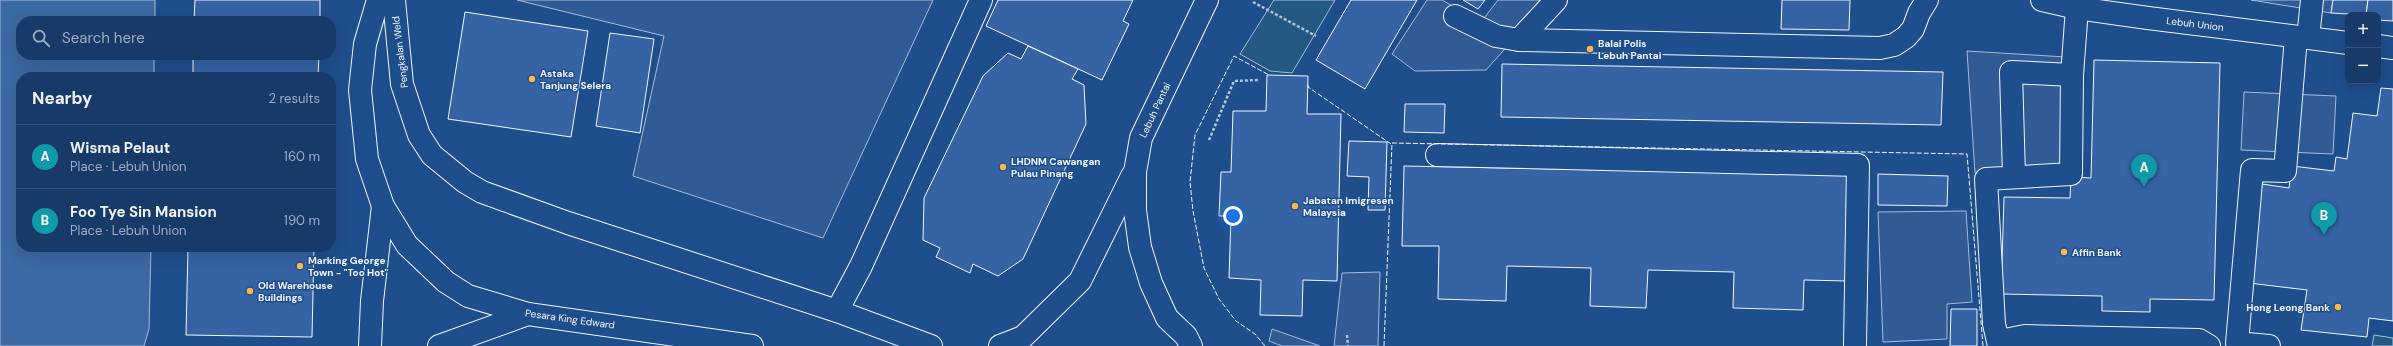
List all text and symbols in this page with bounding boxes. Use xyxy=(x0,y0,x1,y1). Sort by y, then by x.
map controls xyxy=(2345,12,2381,84)
button: + xyxy=(2345,12,2381,48)
street label: Lebuh Union xyxy=(2166,14,2225,34)
street label: Pengkalan Weld xyxy=(389,15,411,89)
search box xyxy=(16,16,336,60)
icon: search xyxy=(30,27,52,49)
text: Search here xyxy=(62,28,145,48)
place label: Balai Polis Lebuh Pantai xyxy=(1598,37,1662,62)
marker: Balai Polis Lebuh Pantai xyxy=(1585,44,1595,54)
button: − xyxy=(2345,48,2381,84)
place label: Astaka Tanjung Selera xyxy=(540,67,611,92)
marker: Astaka Tanjung Selera xyxy=(527,74,537,84)
street label: Lebuh Pantai xyxy=(1137,80,1173,140)
text: Nearby xyxy=(32,87,92,109)
text: 2 results xyxy=(269,90,320,107)
text: Wisma Pelaut xyxy=(70,138,170,158)
text: A xyxy=(40,148,50,165)
text: 160 m xyxy=(284,148,320,165)
pin: A xyxy=(2131,154,2157,187)
place label: LHDNM Cawangan Pulau Pinang xyxy=(1011,155,1100,180)
text: Place · Lebuh Union xyxy=(70,158,187,175)
marker: LHDNM Cawangan Pulau Pinang xyxy=(998,162,1008,172)
place label: Jabatan Imigresen Malaysia xyxy=(1303,194,1394,219)
marker: Jabatan Imigresen Malaysia xyxy=(1290,201,1300,211)
text: Foo Tye Sin Mansion xyxy=(70,202,217,222)
pin: B xyxy=(2311,202,2337,235)
your location xyxy=(1223,206,1243,226)
text: B xyxy=(41,212,49,229)
text: 190 m xyxy=(284,212,320,229)
text: Place · Lebuh Union xyxy=(70,222,187,239)
place label: Affin Bank xyxy=(2072,246,2122,259)
marker: Affin Bank xyxy=(2059,247,2069,257)
place label: Marking George Town - "Too Hot" xyxy=(308,254,388,279)
marker: Marking George Town - "Too Hot" xyxy=(295,261,305,271)
place label: Old Warehouse Buildings xyxy=(258,279,333,304)
marker: Old Warehouse Buildings xyxy=(245,286,255,296)
place label: Hong Leong Bank xyxy=(2246,301,2330,314)
marker: Hong Leong Bank xyxy=(2333,302,2343,312)
street label: Pesara King Edward xyxy=(524,306,616,332)

